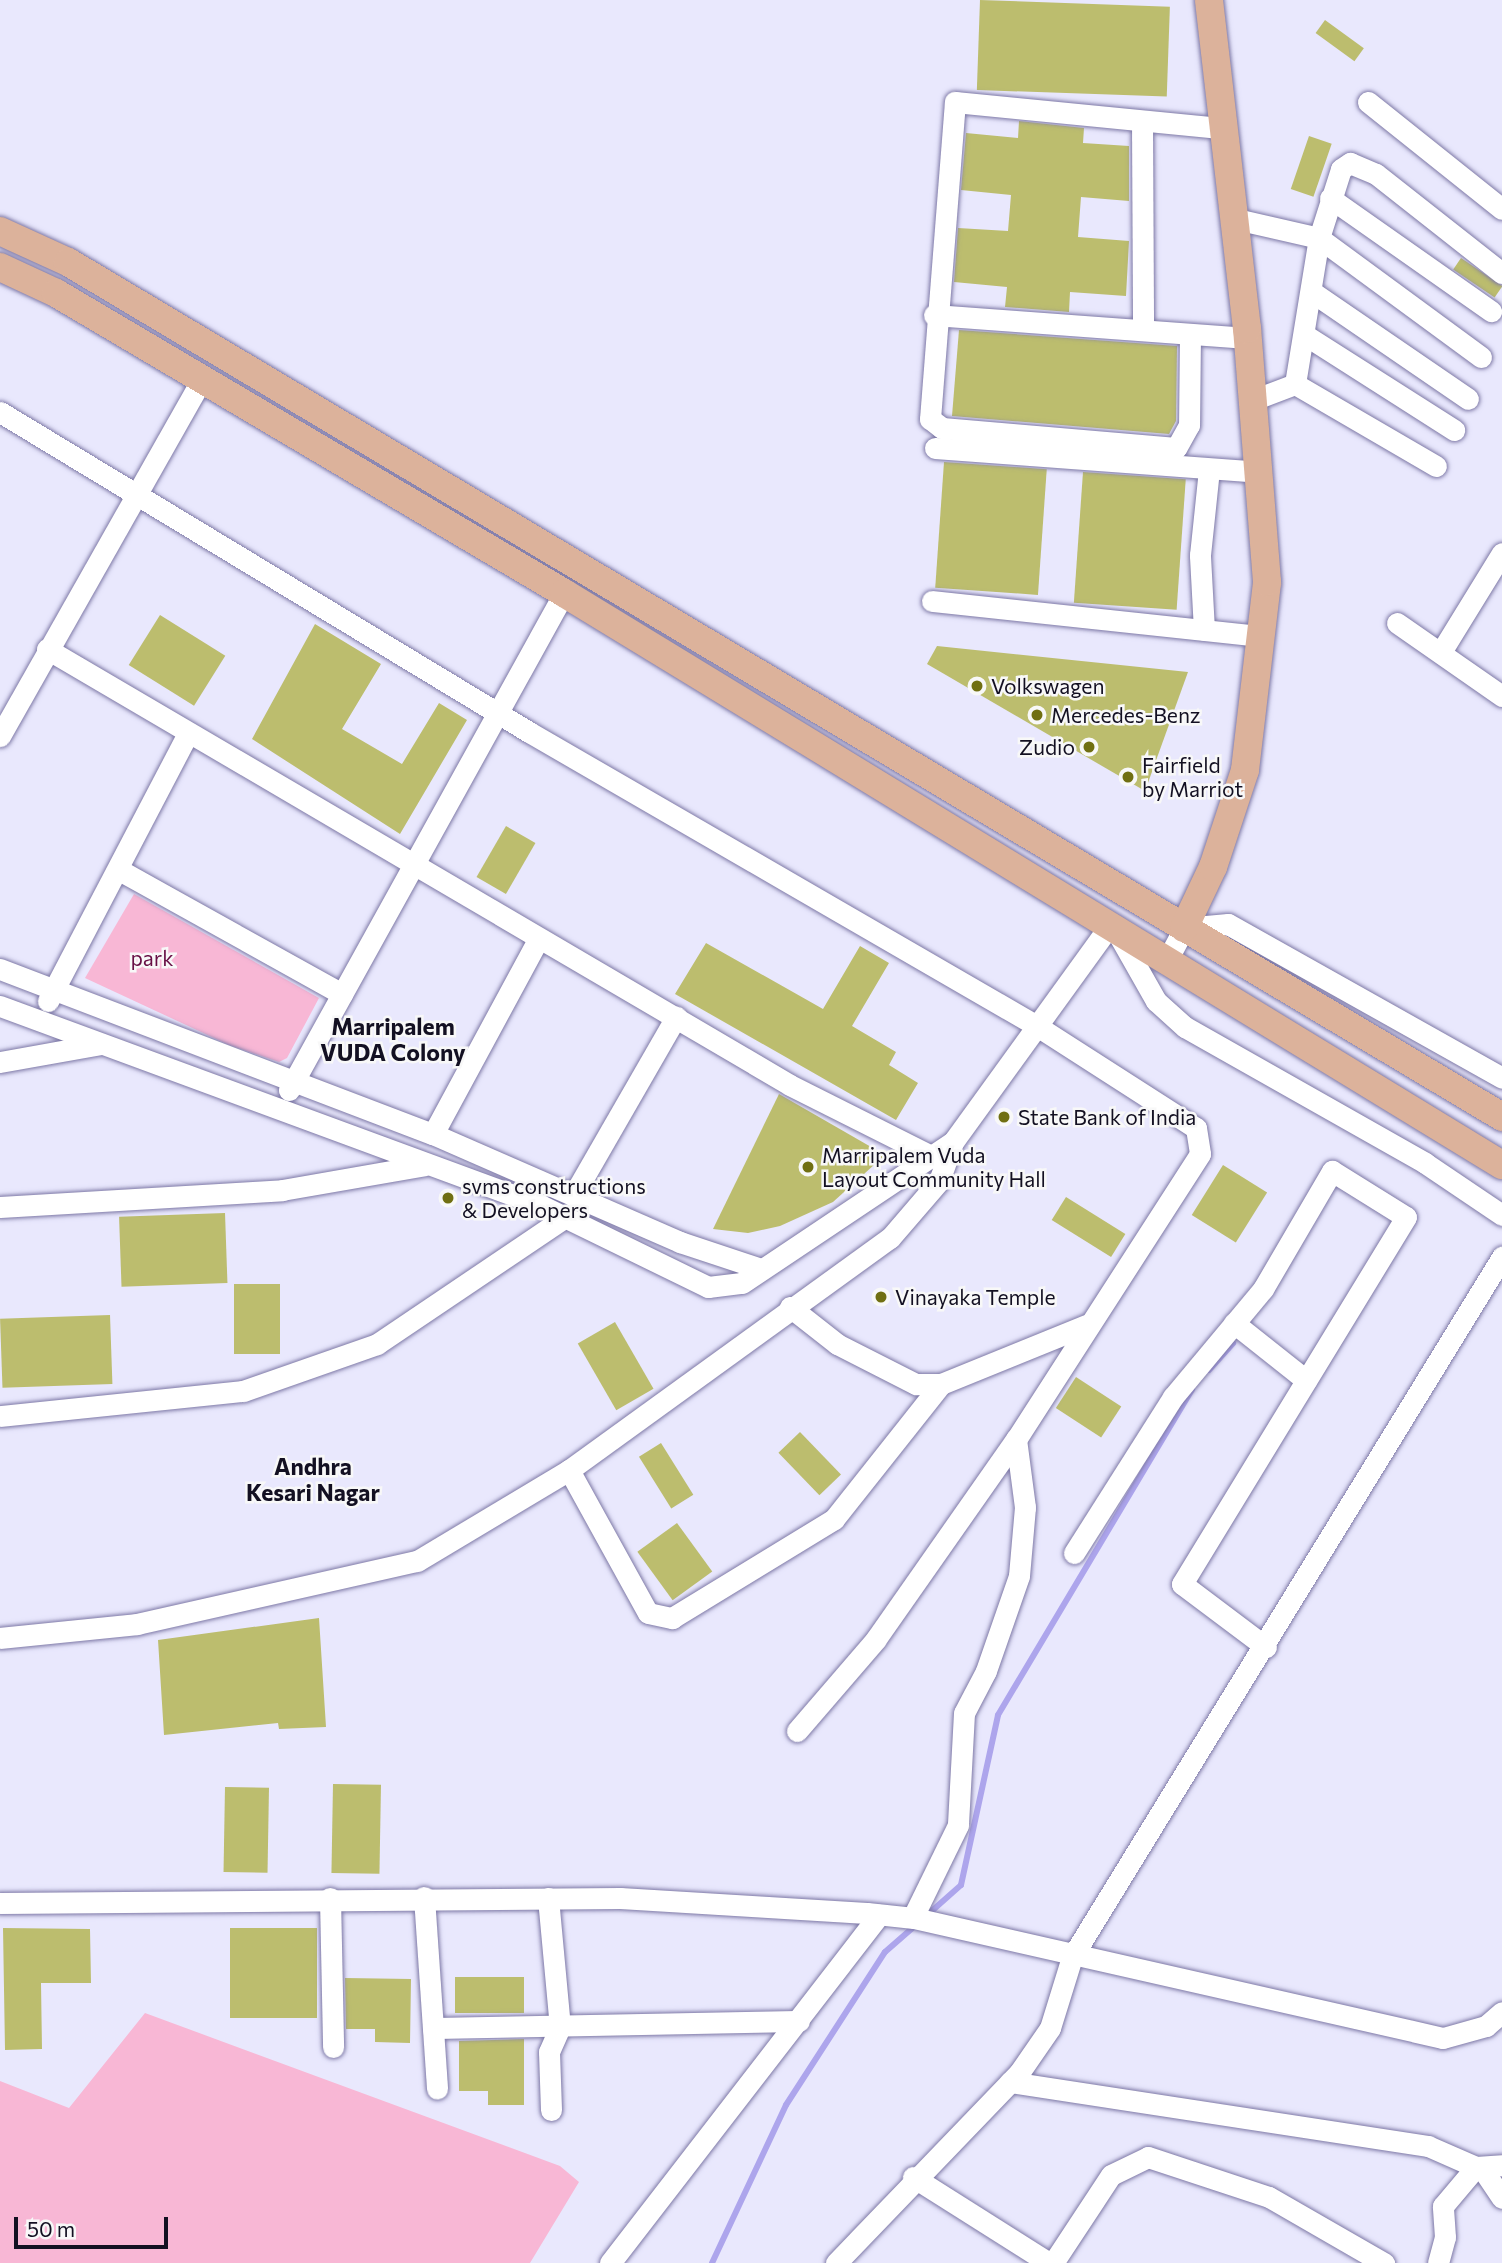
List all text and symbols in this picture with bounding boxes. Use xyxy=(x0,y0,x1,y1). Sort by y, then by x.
place label: Volkswagen xyxy=(991,673,1104,699)
marker: Volkswagen xyxy=(969,678,985,694)
place label: Mercedes-Benz xyxy=(1051,702,1200,728)
marker: Mercedes-Benz xyxy=(1029,707,1045,723)
place label: Zudio xyxy=(1019,734,1075,760)
marker: Zudio xyxy=(1081,739,1097,755)
place label: Fairfield by Marriot xyxy=(1142,752,1243,802)
marker: Fairfield by Marriot xyxy=(1120,769,1136,785)
park label: park xyxy=(130,945,174,971)
district label: Marripalem VUDA Colony xyxy=(320,1012,466,1066)
place label: State Bank of India xyxy=(1018,1104,1196,1130)
marker: State Bank of India xyxy=(996,1109,1012,1125)
place label: Marripalem Vuda Layout Community Hall xyxy=(822,1142,1046,1192)
marker: Marripalem Vuda Layout Community Hall xyxy=(800,1159,816,1175)
place label: svms constructions & Developers xyxy=(462,1173,646,1223)
marker: svms constructions & Developers xyxy=(440,1190,456,1206)
place label: Vinayaka Temple xyxy=(895,1284,1056,1310)
marker: Vinayaka Temple xyxy=(873,1289,889,1305)
district label: Andhra Kesari Nagar xyxy=(246,1452,380,1506)
scale bar xyxy=(18,2204,172,2248)
text: 50 m xyxy=(27,2216,75,2241)

